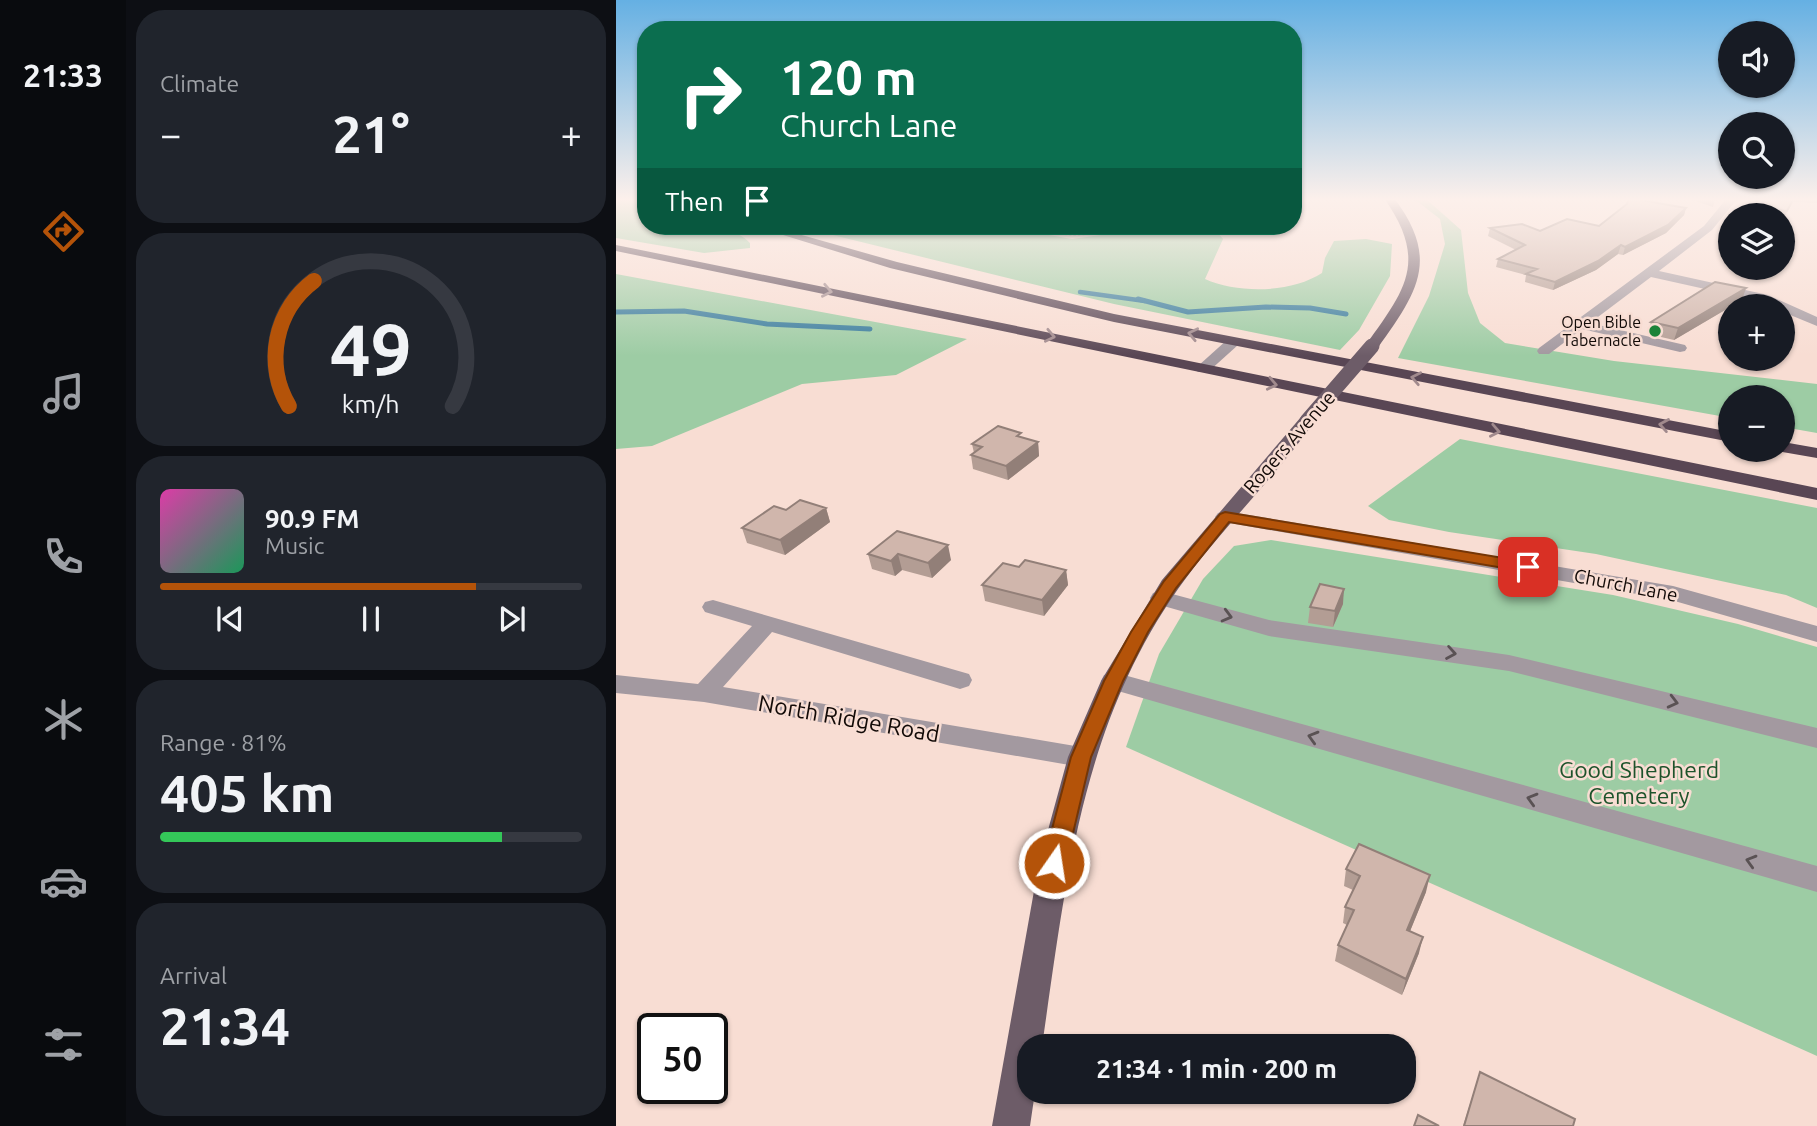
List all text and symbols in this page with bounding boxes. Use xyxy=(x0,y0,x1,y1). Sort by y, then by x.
map controls xyxy=(1718,21,1795,462)
button: sound xyxy=(1718,21,1795,98)
icon: right xyxy=(665,49,756,140)
text: 120 m xyxy=(780,49,917,104)
text: 21:33 xyxy=(23,57,103,93)
text: Climate xyxy=(160,71,239,96)
text: 21° xyxy=(332,105,410,163)
text: Church Lane xyxy=(780,107,957,143)
button: search xyxy=(1718,112,1795,189)
text: − xyxy=(160,113,181,155)
text: + xyxy=(561,113,582,155)
icon: arrive xyxy=(738,182,776,220)
text: Then xyxy=(665,187,724,216)
button: layers xyxy=(1718,203,1795,280)
icon: directions xyxy=(39,207,88,256)
one-way arrow xyxy=(821,282,833,297)
button: + xyxy=(1718,294,1795,371)
text: 49 xyxy=(330,308,412,390)
place label: Open Bible Tabernacle xyxy=(1561,313,1641,349)
marker: Open Bible Tabernacle xyxy=(1647,323,1663,339)
one-way arrow xyxy=(1187,327,1199,342)
one-way arrow xyxy=(1044,328,1056,343)
icon: music xyxy=(39,369,88,418)
one-way arrow xyxy=(1410,371,1422,386)
one-way arrow xyxy=(1266,376,1278,390)
button: − xyxy=(1718,385,1795,462)
street label: Rogers Avenue xyxy=(1239,386,1339,498)
text: km/h xyxy=(342,390,400,418)
one-way arrow xyxy=(1658,419,1670,434)
one-way arrow xyxy=(1489,423,1501,438)
text: 90.9 FM xyxy=(265,504,359,533)
icon: phone xyxy=(39,532,88,581)
text: Music xyxy=(265,533,324,558)
pin xyxy=(1498,537,1558,597)
icon: arrive xyxy=(1509,548,1547,586)
street label: Church Lane xyxy=(1572,564,1680,606)
icon: previous xyxy=(211,600,249,638)
icon: pause xyxy=(352,600,390,638)
icon: next xyxy=(493,600,531,638)
one-way arrow xyxy=(1220,608,1232,622)
one-way arrow xyxy=(1445,645,1457,660)
street label: North Ridge Road xyxy=(756,690,942,746)
one-way arrow xyxy=(1667,694,1679,708)
icon: climate xyxy=(39,695,88,744)
text: Range · 81% xyxy=(160,730,287,755)
one-way arrow xyxy=(1308,731,1320,745)
park label: Good Shepherd Cemetery xyxy=(1559,757,1719,808)
text: 405 km xyxy=(160,764,334,822)
one-way arrow xyxy=(1527,793,1539,807)
position arrow xyxy=(1017,826,1091,900)
one-way arrow xyxy=(1746,854,1758,869)
icon: car xyxy=(39,857,88,906)
text: Arrival xyxy=(160,963,227,988)
text: 21:34 xyxy=(160,997,290,1055)
speed limit sign: 50 xyxy=(637,1013,728,1104)
icon: filters xyxy=(39,1020,88,1069)
text: 21:34 · 1 min · 200 m xyxy=(1096,1054,1337,1083)

